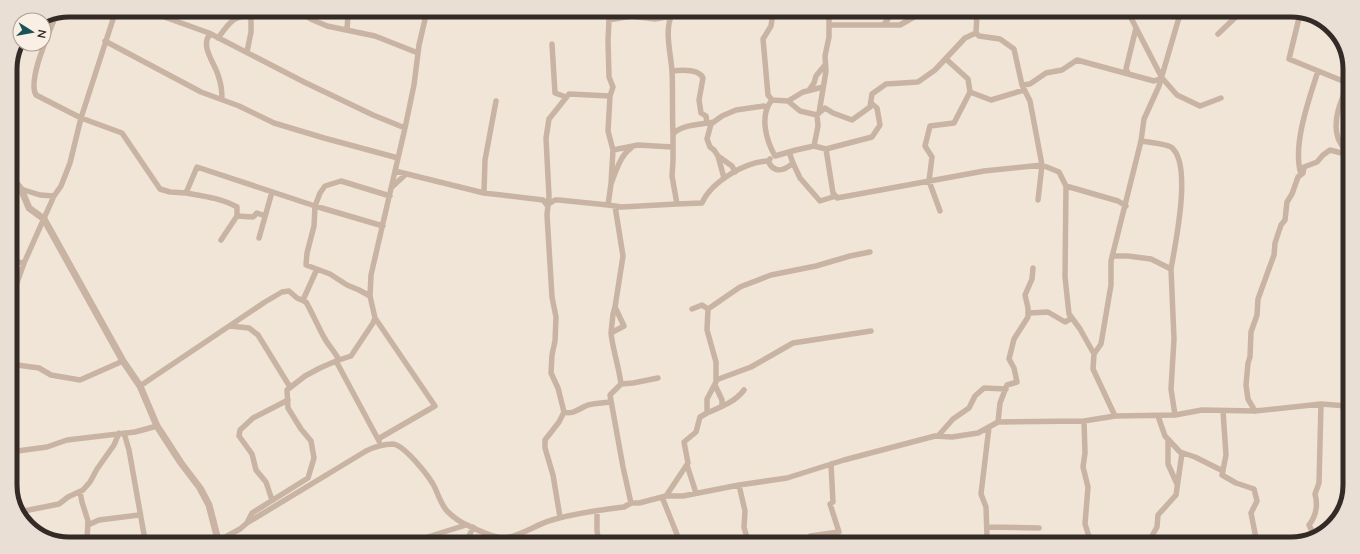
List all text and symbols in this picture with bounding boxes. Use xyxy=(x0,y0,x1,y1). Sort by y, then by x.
north arrow xyxy=(12,12,52,52)
text: N xyxy=(35,29,49,39)

